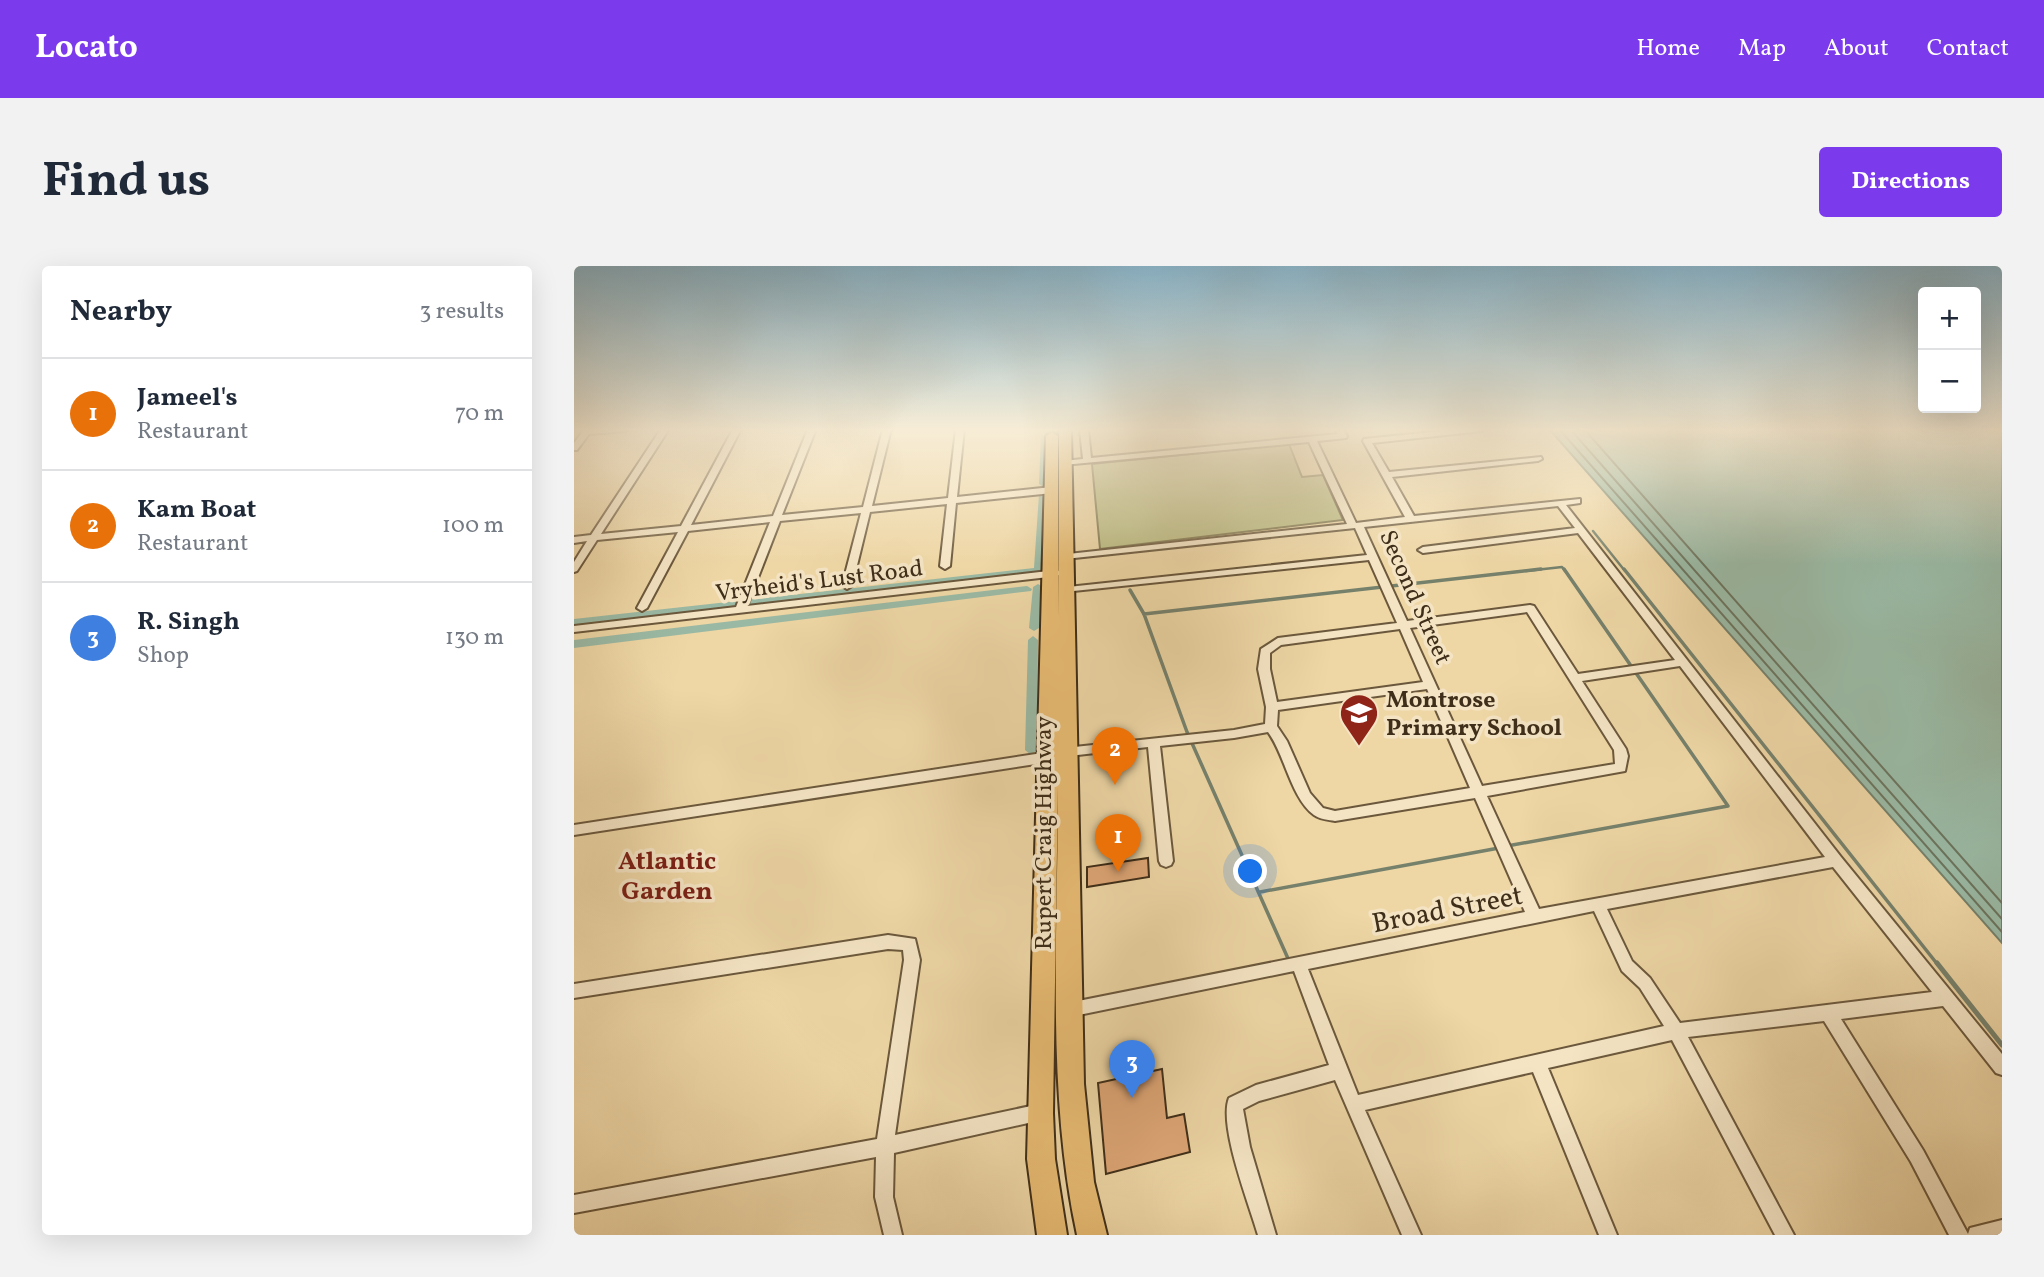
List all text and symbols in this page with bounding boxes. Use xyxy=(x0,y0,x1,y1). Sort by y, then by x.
text: Locato xyxy=(35,26,138,72)
text: Home xyxy=(1636,32,1700,66)
text: Map xyxy=(1738,32,1786,66)
text: About xyxy=(1824,32,1889,66)
text: Contact xyxy=(1927,32,2009,66)
button: Directions xyxy=(1819,147,2002,217)
text: Find us xyxy=(42,148,210,217)
map controls xyxy=(1918,287,1981,413)
button: + xyxy=(1918,287,1981,350)
text: Nearby xyxy=(70,291,172,333)
text: 3 results xyxy=(419,296,504,328)
button: − xyxy=(1918,350,1981,413)
text: Jameel's xyxy=(137,380,238,416)
text: 1 xyxy=(88,398,98,430)
text: 70 m xyxy=(455,398,504,430)
text: Restaurant xyxy=(137,416,248,448)
text: Kam Boat xyxy=(137,492,256,528)
text: 2 xyxy=(87,510,99,542)
text: 100 m xyxy=(442,510,504,542)
street label: Second Street xyxy=(1369,525,1459,670)
text: Restaurant xyxy=(137,528,248,560)
street label: Vryheid's Lust Road xyxy=(714,552,925,612)
text: R. Singh xyxy=(137,604,240,640)
text: 3 xyxy=(87,622,99,654)
text: 130 m xyxy=(445,622,504,654)
text: Shop xyxy=(137,640,189,672)
place label: Montrose Primary School xyxy=(1386,684,1562,746)
school or university icon: Montrose Primary School xyxy=(1338,692,1380,747)
street label: Rupert Craig Highway xyxy=(1028,716,1062,950)
pin: 2 xyxy=(1092,727,1138,785)
pin: 1 xyxy=(1095,814,1141,872)
district label: Atlantic Garden xyxy=(618,844,716,910)
your location xyxy=(1233,854,1267,888)
street label: Broad Street xyxy=(1369,877,1526,944)
pin: 3 xyxy=(1109,1040,1155,1098)

